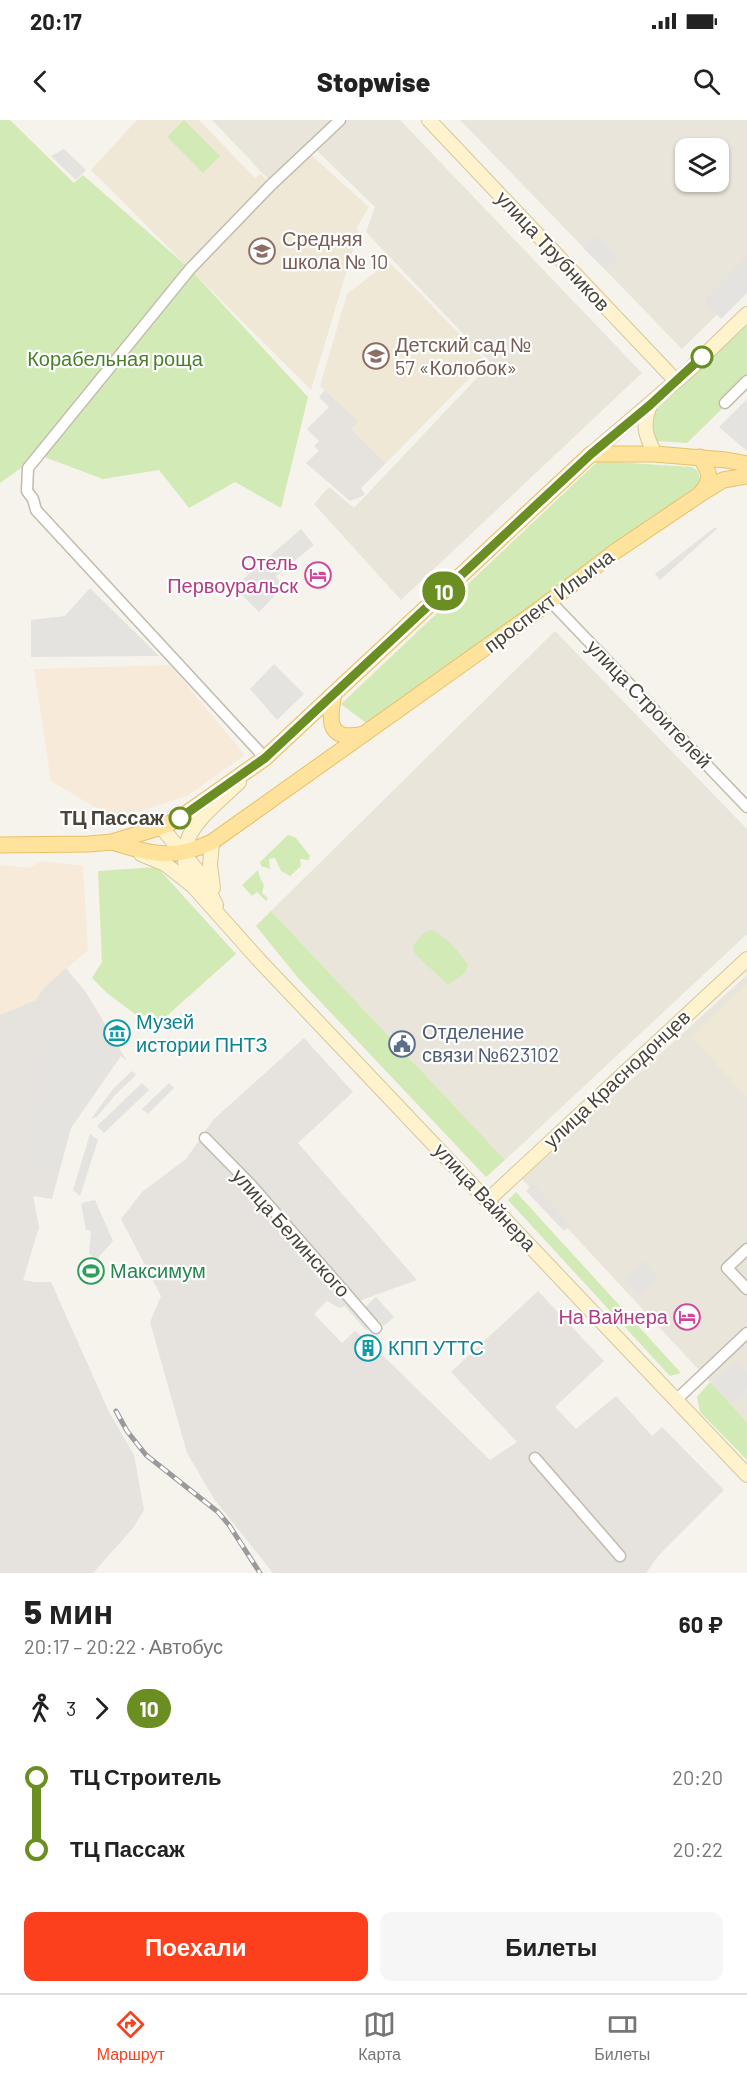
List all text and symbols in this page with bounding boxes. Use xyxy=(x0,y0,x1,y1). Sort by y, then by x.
text: 20:17 xyxy=(30,8,82,34)
icon: back xyxy=(24,65,57,98)
text: Stopwise xyxy=(317,65,430,97)
icon: search xyxy=(690,65,723,98)
map controls xyxy=(675,138,729,192)
button: layers xyxy=(675,138,729,192)
street label: улица Трубников xyxy=(492,185,616,315)
place label: Средняя школа № 10 xyxy=(282,226,388,273)
school or university icon: Средняя школа № 10 xyxy=(247,236,277,266)
place label: Детский сад № 57 «Колобок» xyxy=(395,332,531,379)
school or university icon: Детский сад № 57 «Колобок» xyxy=(361,341,391,371)
park label: Корабельная роща xyxy=(27,346,204,370)
unlabelled marker xyxy=(691,346,713,368)
street label: проспект Ильича xyxy=(479,543,619,657)
place label: Отель Первоуральск xyxy=(167,550,298,597)
hotel icon: Отель Первоуральск xyxy=(303,560,333,590)
line badge: 10 xyxy=(417,572,471,610)
text: 10 xyxy=(434,579,454,604)
street label: улица Строителей xyxy=(582,634,717,773)
place label: ТЦ Пассаж xyxy=(60,805,165,829)
marker: ТЦ Пассаж xyxy=(169,807,191,829)
street label: улица Краснодонцев xyxy=(538,1004,695,1152)
place label: Музей истории ПНТЗ xyxy=(136,1009,268,1056)
museum icon: Музей истории ПНТЗ xyxy=(102,1018,132,1048)
place label: Отделение связи №623102 xyxy=(422,1019,559,1066)
public building icon: Отделение связи №623102 xyxy=(387,1029,417,1059)
street label: улица Вайнера xyxy=(430,1137,543,1256)
street label: улица Белинского xyxy=(228,1163,356,1301)
sports icon: Максимум xyxy=(76,1256,106,1286)
place label: Максимум xyxy=(110,1258,206,1282)
hotel icon: На Вайнера xyxy=(672,1302,702,1332)
place label: На Вайнера xyxy=(558,1304,669,1328)
building icon: КПП УТТС xyxy=(353,1333,383,1363)
place label: КПП УТТС xyxy=(388,1335,484,1359)
text: 5 мин xyxy=(24,1591,113,1631)
text: 60 ₽ xyxy=(679,1611,723,1637)
text: 20:17 – 20:22 · Автобус xyxy=(24,1634,223,1658)
icon: walk xyxy=(24,1692,57,1725)
icon: forward xyxy=(85,1692,118,1725)
text: 3 xyxy=(66,1696,76,1720)
text: 10 xyxy=(139,1696,159,1721)
text: ТЦ Строитель xyxy=(70,1763,221,1789)
text: 20:20 xyxy=(672,1765,723,1789)
text: ТЦ Пассаж xyxy=(70,1835,185,1861)
text: 20:22 xyxy=(673,1837,723,1861)
button: Поехали xyxy=(24,1912,368,1981)
button: Билеты xyxy=(380,1912,723,1981)
tab: Маршрут xyxy=(97,2008,165,2064)
tab: Карта xyxy=(358,2008,401,2064)
tab: Билеты xyxy=(594,2008,650,2064)

